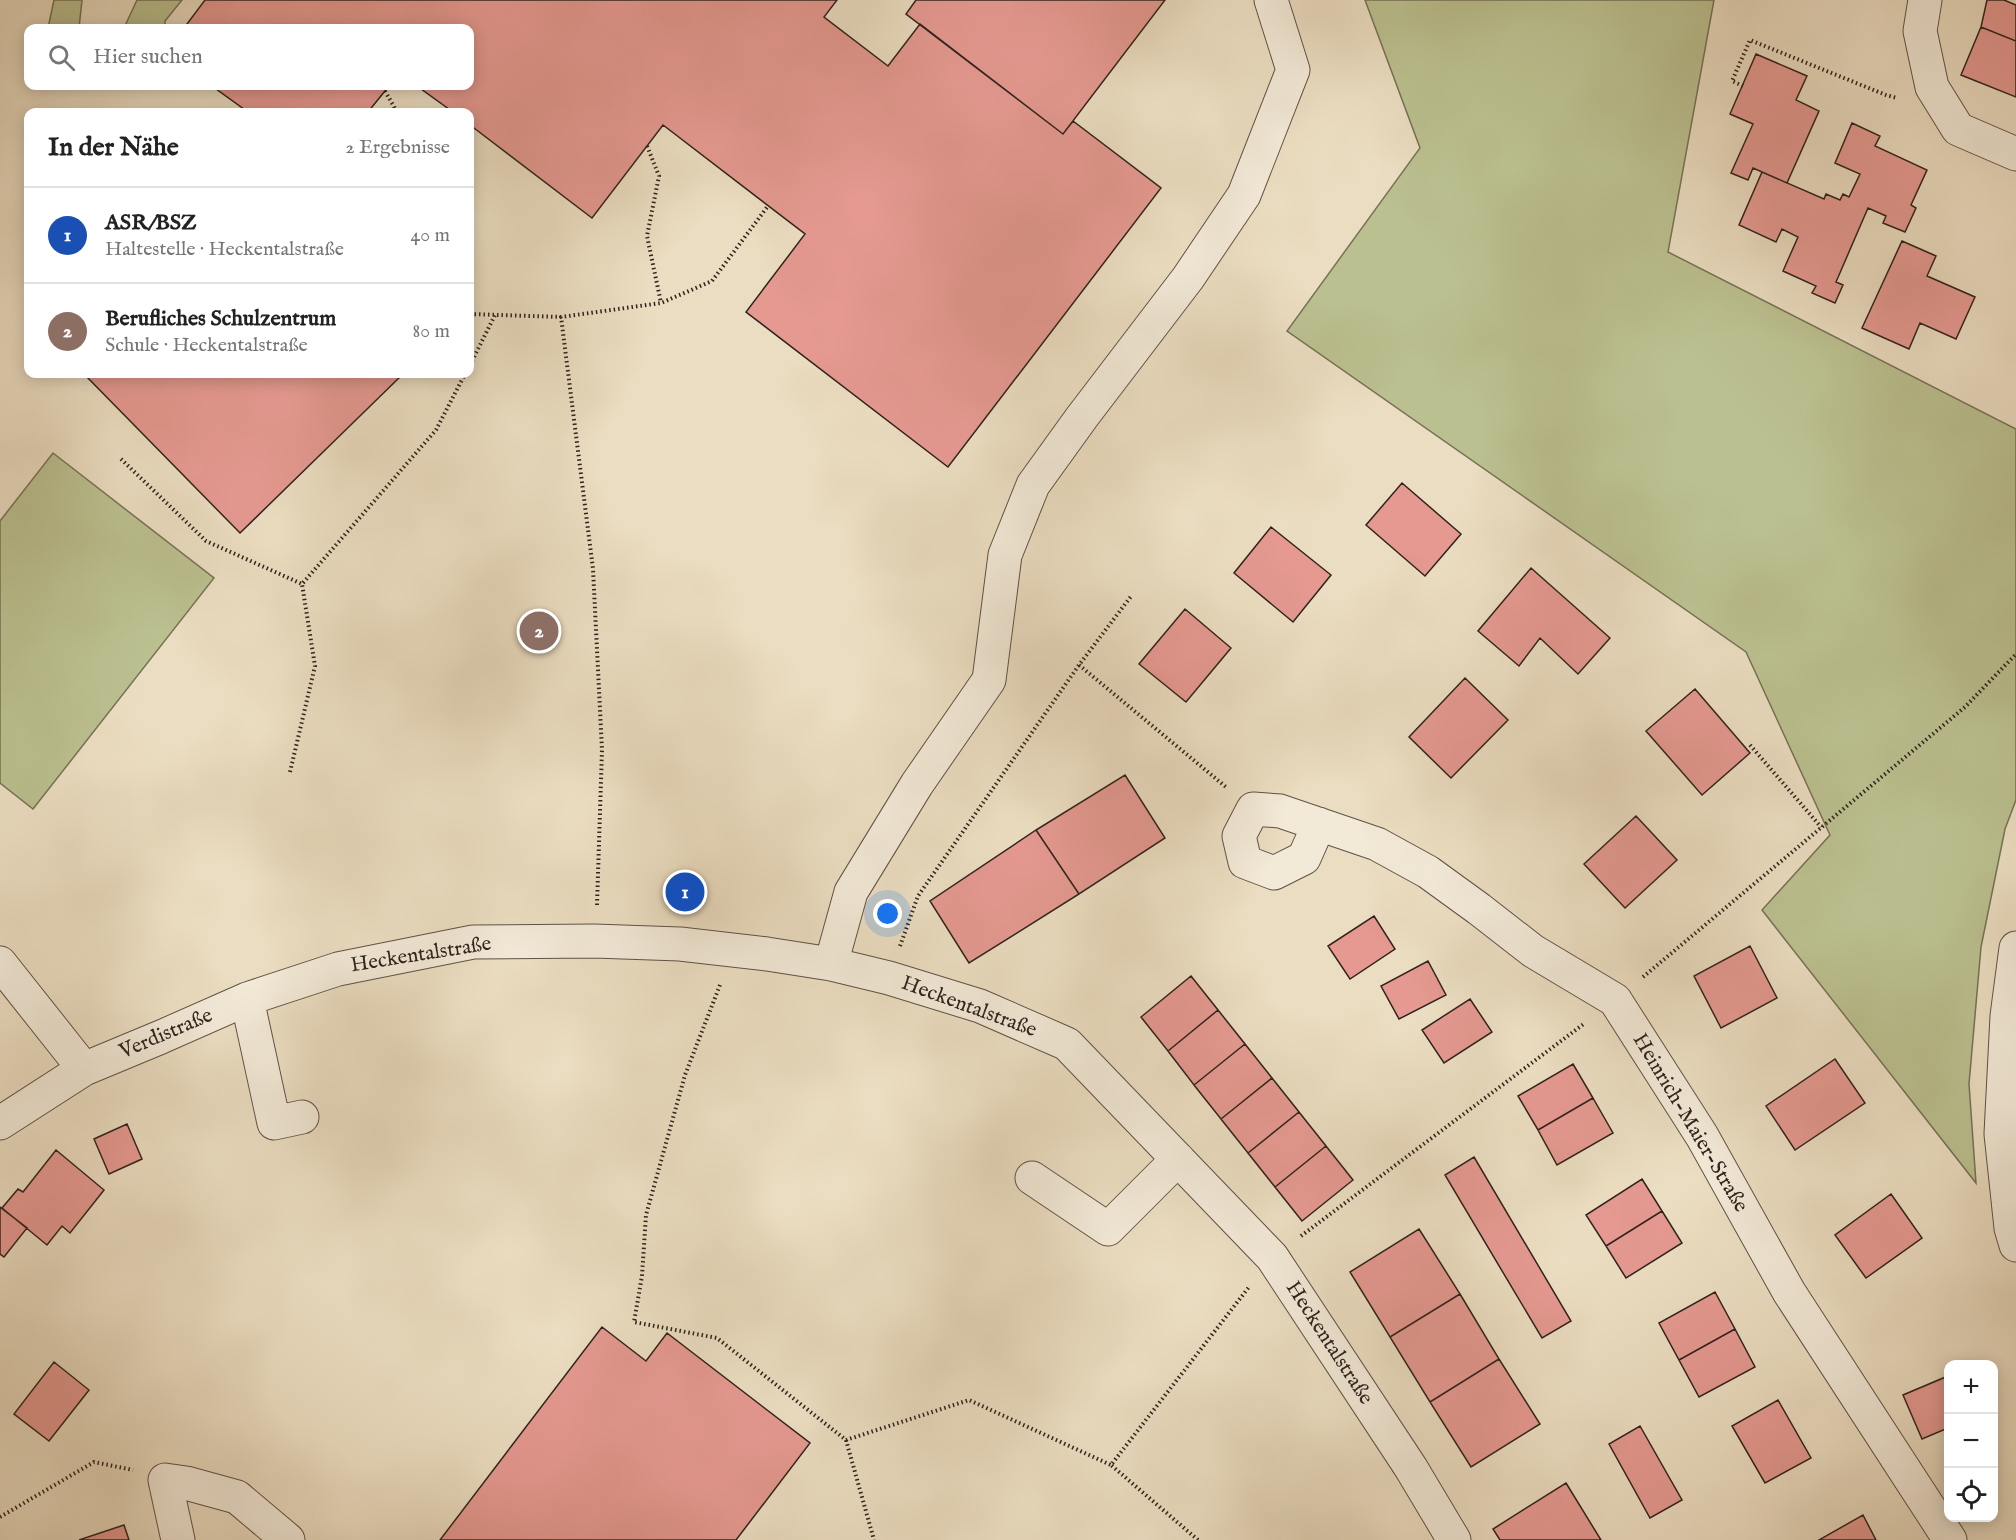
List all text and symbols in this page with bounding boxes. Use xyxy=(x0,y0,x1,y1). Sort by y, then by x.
search box xyxy=(24,24,474,90)
icon: search xyxy=(45,41,78,74)
text: Hier suchen xyxy=(93,43,203,71)
text: In der Nähe xyxy=(48,131,179,164)
text: 2 Ergebnisse xyxy=(345,135,450,160)
text: ASR/BSZ xyxy=(105,209,197,237)
text: 1 xyxy=(64,223,71,248)
text: 40 m xyxy=(411,223,450,248)
text: Haltestelle · Heckentalstraße xyxy=(105,237,344,262)
text: Berufliches Schulzentrum xyxy=(105,305,336,333)
text: 2 xyxy=(63,319,72,344)
text: 80 m xyxy=(413,319,450,344)
text: Schule · Heckentalstraße xyxy=(105,333,308,358)
pin: 2 xyxy=(520,608,558,654)
pin: 1 xyxy=(666,870,704,914)
your location xyxy=(873,899,902,928)
street label: Heckentalstraße xyxy=(349,930,494,979)
street label: Heckentalstraße xyxy=(898,970,1041,1044)
street label: Verdistraße xyxy=(114,1002,217,1066)
street label: Heinrich-Maier-Straße xyxy=(1626,1029,1754,1218)
street label: Heckentalstraße xyxy=(1279,1276,1379,1410)
map controls xyxy=(1944,1360,1998,1522)
button: + xyxy=(1944,1360,1998,1414)
button: − xyxy=(1944,1414,1998,1468)
button: locate xyxy=(1944,1468,1998,1522)

